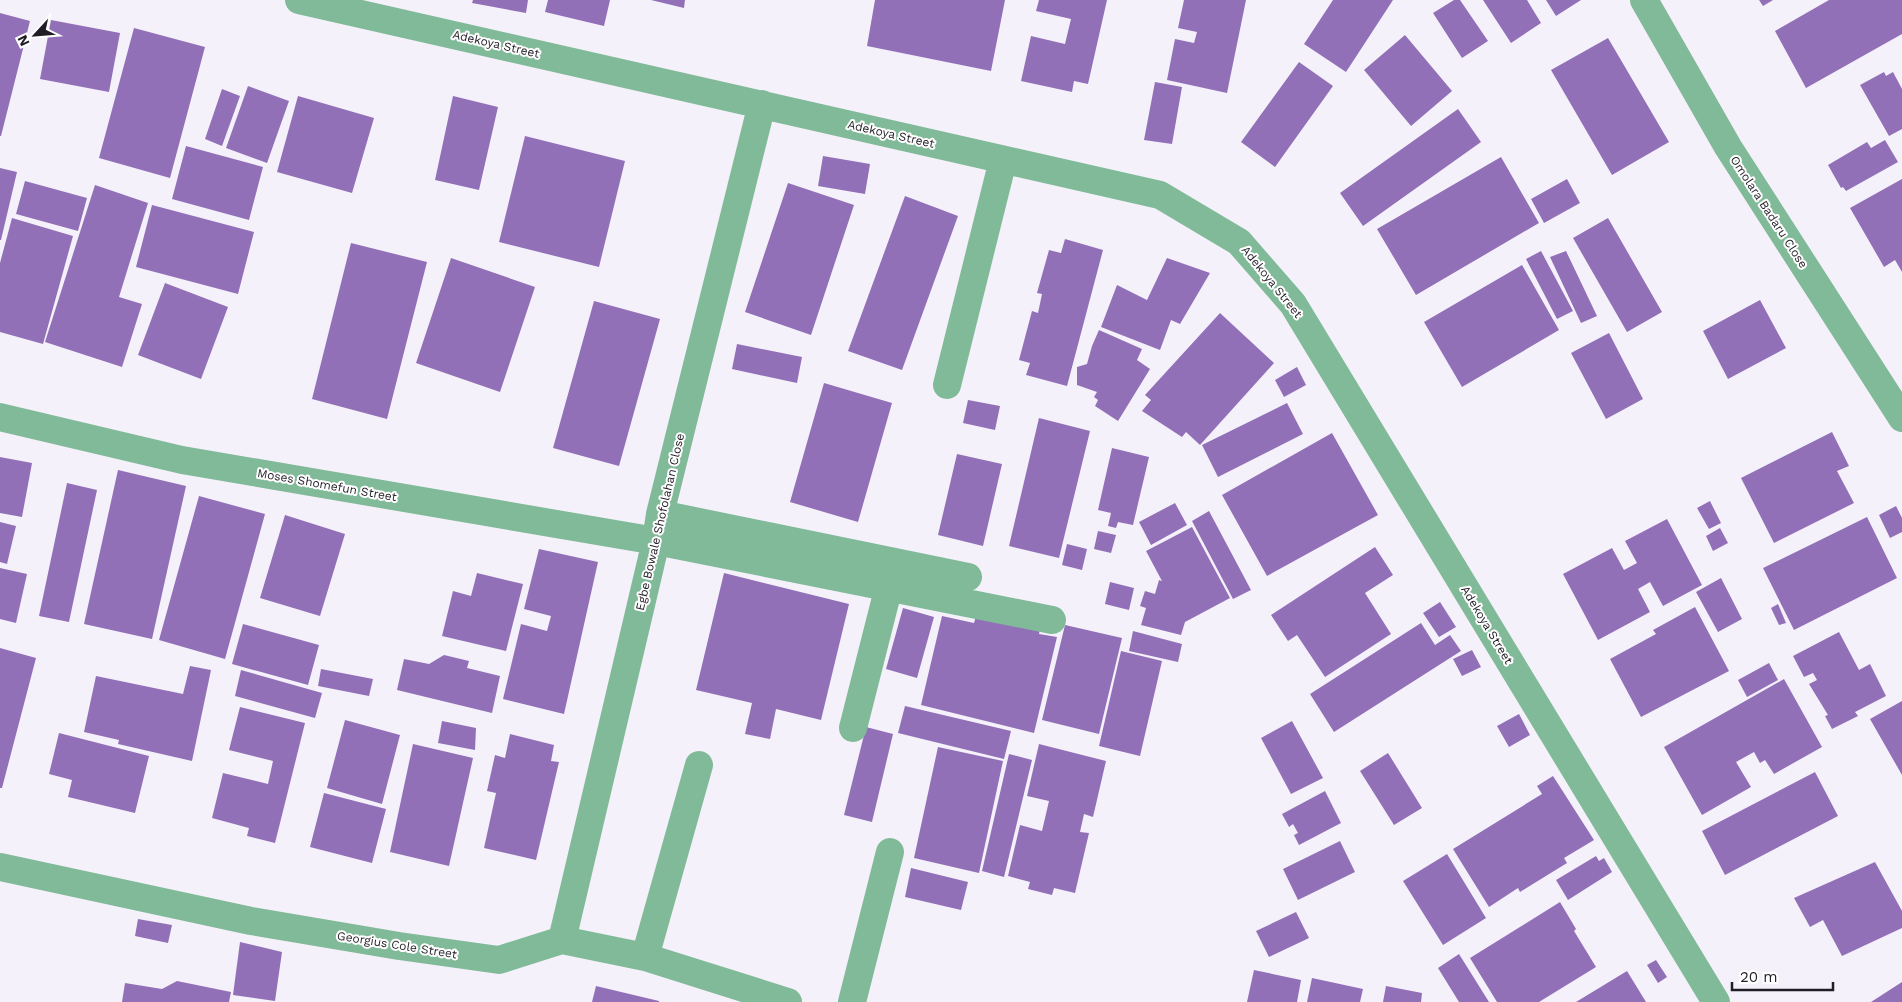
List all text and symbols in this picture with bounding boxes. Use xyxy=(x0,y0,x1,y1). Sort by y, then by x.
north arrow xyxy=(10,10,60,60)
street label: Adekoya Street xyxy=(451,27,541,61)
text: N xyxy=(14,33,33,49)
street label: Adekoya Street xyxy=(846,117,936,151)
street label: Omolara Badaru Close xyxy=(1727,153,1811,271)
street label: Adekoya Street xyxy=(1239,243,1305,321)
street label: Egbe Bowale Shofolahan Close xyxy=(633,432,687,612)
street label: Moses Shomefun Street xyxy=(256,466,398,504)
street label: Adekoya Street xyxy=(1458,583,1516,667)
street label: Georgius Cole Street xyxy=(336,929,458,961)
scale bar xyxy=(1732,960,1833,992)
text: 20 m xyxy=(1740,968,1778,986)

